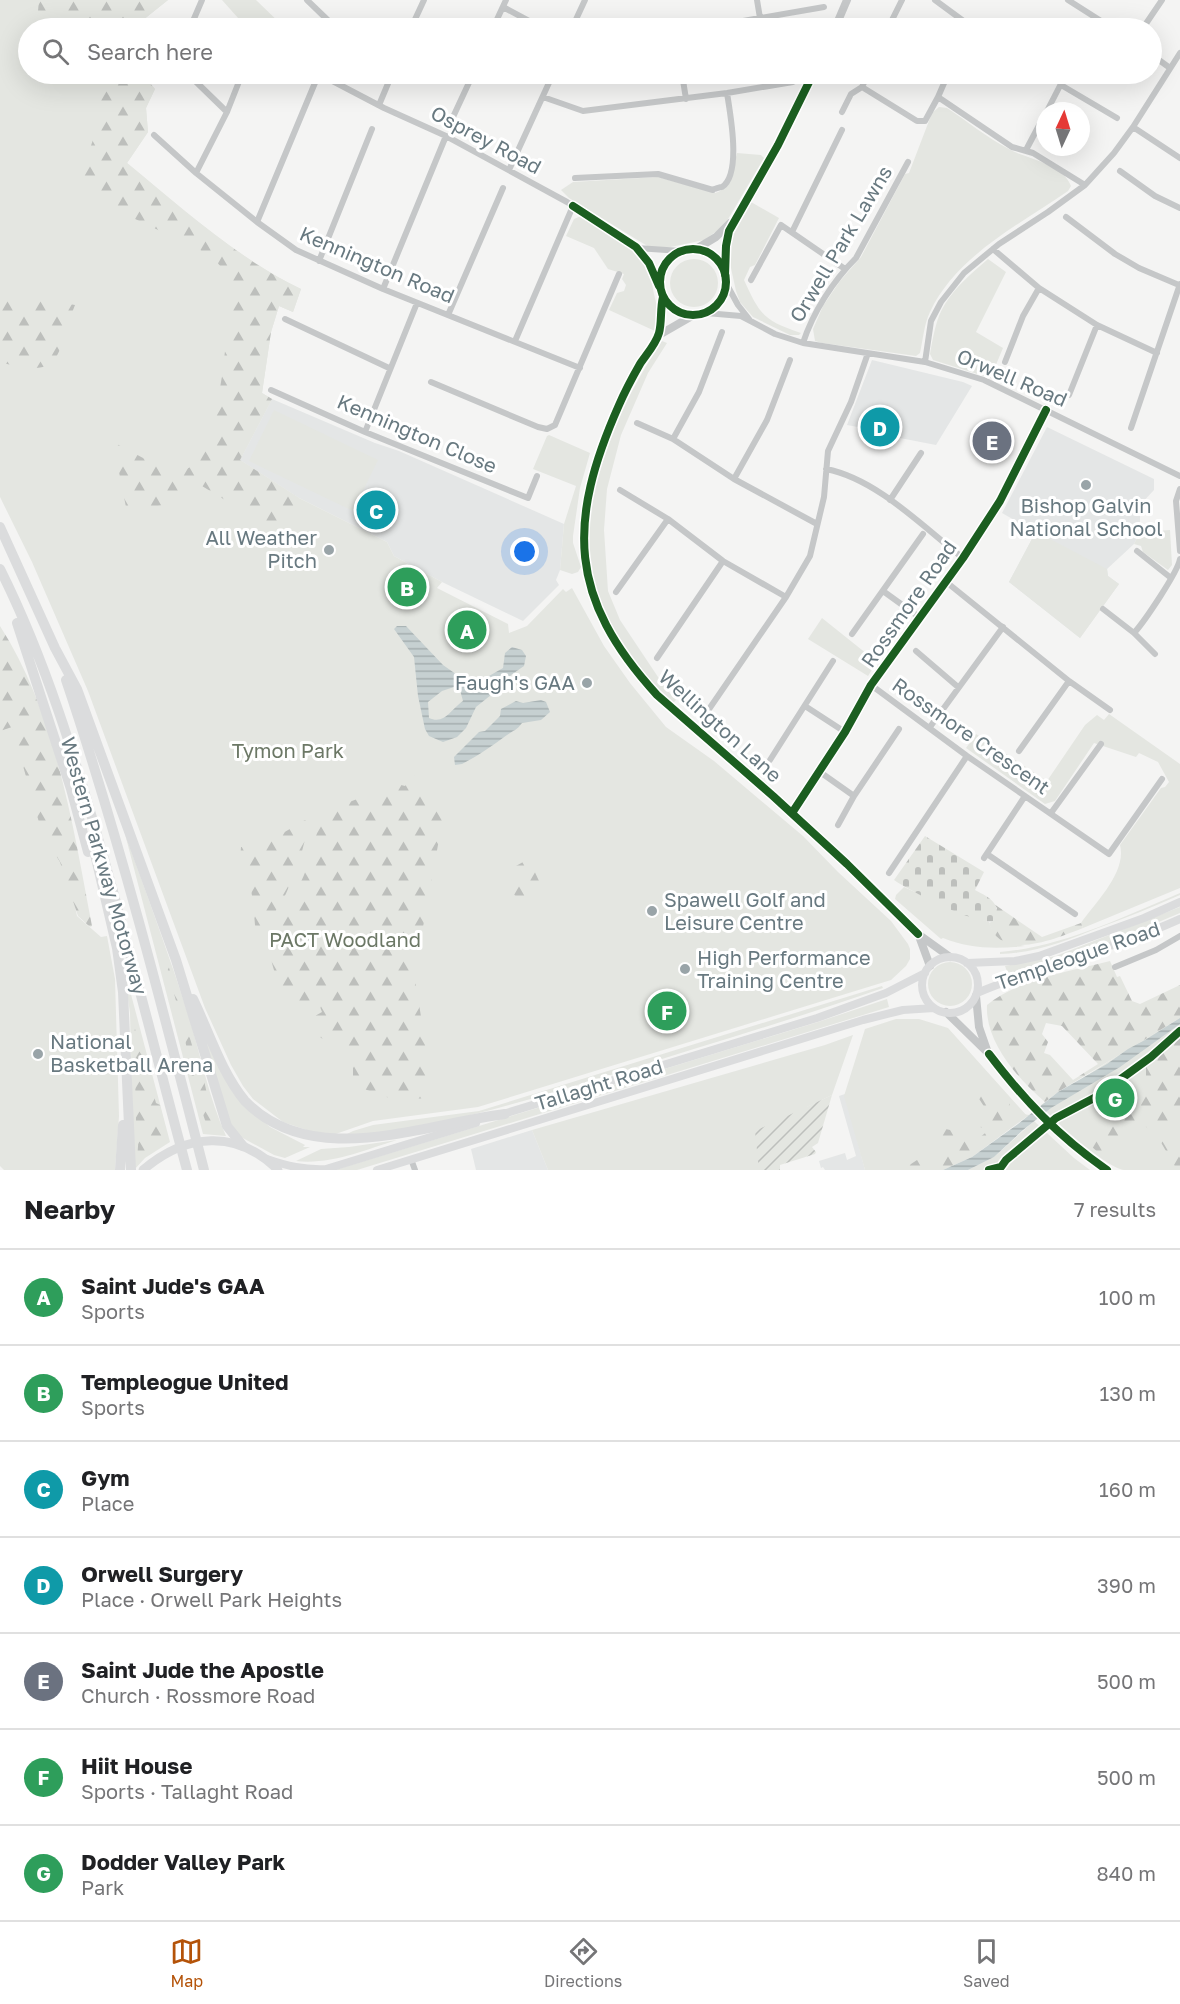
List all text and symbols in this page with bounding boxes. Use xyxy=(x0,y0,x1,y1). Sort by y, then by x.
search box xyxy=(18,18,1162,84)
icon: search xyxy=(39,35,72,68)
text: Search here xyxy=(87,38,213,65)
street label: Osprey Road xyxy=(427,100,546,178)
north arrow xyxy=(1036,102,1090,156)
street label: Orwell Park Lawns xyxy=(784,161,896,326)
street label: Kennington Road xyxy=(296,221,458,308)
street label: Orwell Road xyxy=(954,343,1071,411)
street label: Kennington Close xyxy=(334,389,501,478)
pin: D xyxy=(860,404,900,450)
pin: E xyxy=(972,418,1012,464)
marker: Bishop Galvin National School xyxy=(1079,478,1093,492)
pin: C xyxy=(356,488,395,532)
place label: Bishop Galvin National School xyxy=(1009,493,1163,540)
place label: All Weather Pitch xyxy=(205,525,317,572)
street label: Rossmore Road xyxy=(855,535,961,672)
your location xyxy=(510,537,539,566)
marker: All Weather Pitch xyxy=(322,543,336,557)
pin: B xyxy=(388,564,426,610)
pin: A xyxy=(448,608,486,652)
street label: Wellington Lane xyxy=(654,664,787,787)
place label: Faugh's GAA xyxy=(455,670,575,694)
street label: Rossmore Crescent xyxy=(888,672,1055,798)
marker: Faugh's GAA xyxy=(580,676,594,690)
street label: Western Parkway Motorway xyxy=(57,734,153,997)
park label: Tymon Park xyxy=(232,738,344,762)
place label: Spawell Golf and Leisure Centre xyxy=(664,887,826,934)
marker: Spawell Golf and Leisure Centre xyxy=(645,904,659,918)
street label: Templeogue Road xyxy=(992,916,1163,994)
park label: PACT Woodland xyxy=(269,927,421,951)
place label: High Performance Training Centre xyxy=(697,945,871,992)
marker: High Performance Training Centre xyxy=(678,962,692,976)
pin: F xyxy=(648,988,686,1034)
place label: National Basketball Arena xyxy=(50,1029,213,1076)
marker: National Basketball Arena xyxy=(31,1047,45,1061)
street label: Tallaght Road xyxy=(532,1053,666,1115)
pin: G xyxy=(1096,1076,1134,1120)
text: Nearby xyxy=(24,1194,115,1225)
text: 7 results xyxy=(1074,1197,1156,1221)
text: Saint Jude's GAA xyxy=(81,1272,265,1299)
text: A xyxy=(36,1285,51,1309)
text: 100 m xyxy=(1099,1285,1156,1309)
text: Sports xyxy=(81,1299,145,1323)
text: Templeogue United xyxy=(81,1368,289,1395)
text: B xyxy=(36,1381,51,1405)
text: 130 m xyxy=(1100,1381,1156,1405)
text: Sports xyxy=(81,1395,145,1419)
text: Gym xyxy=(81,1464,130,1491)
text: C xyxy=(36,1477,51,1501)
text: 160 m xyxy=(1099,1477,1156,1501)
text: Place xyxy=(81,1491,134,1515)
text: Orwell Surgery xyxy=(81,1560,243,1587)
text: D xyxy=(36,1573,51,1597)
text: 390 m xyxy=(1097,1573,1156,1597)
text: Place · Orwell Park Heights xyxy=(81,1587,342,1611)
text: Saint Jude the Apostle xyxy=(81,1656,324,1683)
text: E xyxy=(37,1669,50,1693)
text: 500 m xyxy=(1097,1669,1156,1693)
text: Church · Rossmore Road xyxy=(81,1683,315,1707)
text: Hiit House xyxy=(81,1752,192,1779)
text: F xyxy=(38,1765,49,1789)
text: 500 m xyxy=(1097,1765,1156,1789)
text: Sports · Tallaght Road xyxy=(81,1779,293,1803)
text: Dodder Valley Park xyxy=(81,1848,285,1875)
text: G xyxy=(36,1861,51,1885)
text: 840 m xyxy=(1097,1861,1156,1885)
text: Park xyxy=(81,1875,124,1899)
tab: Map xyxy=(170,1935,203,1991)
tab: Directions xyxy=(544,1935,622,1991)
tab: Saved xyxy=(963,1935,1010,1991)

